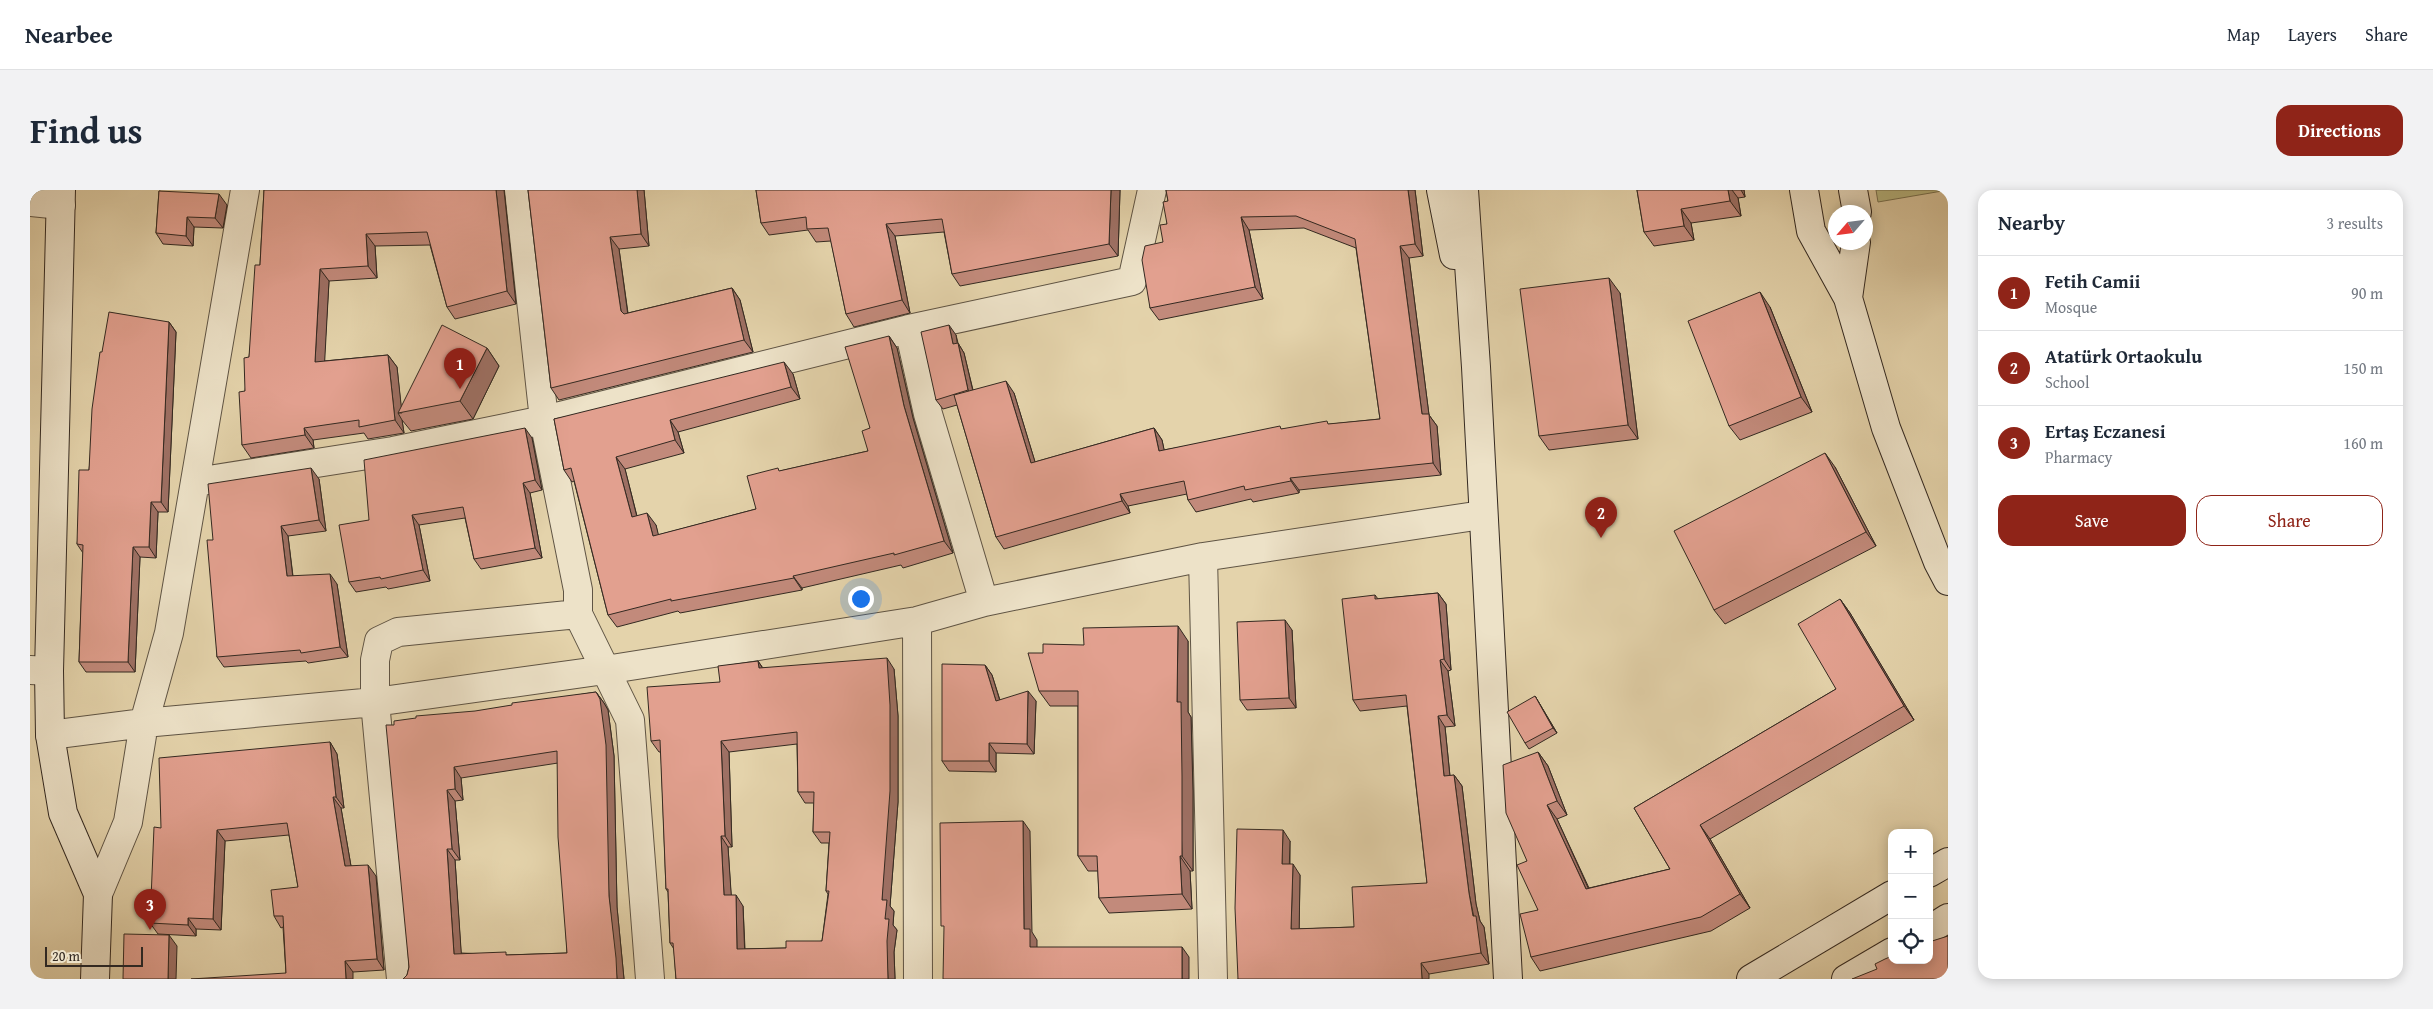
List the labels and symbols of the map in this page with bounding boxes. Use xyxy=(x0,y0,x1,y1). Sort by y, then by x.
north arrow xyxy=(1828,205,1873,250)
pin: 1 xyxy=(444,348,476,389)
pin: 2 xyxy=(1585,497,1617,538)
your location xyxy=(848,586,874,612)
pin: 3 xyxy=(134,889,166,930)
scale bar xyxy=(45,944,142,967)

